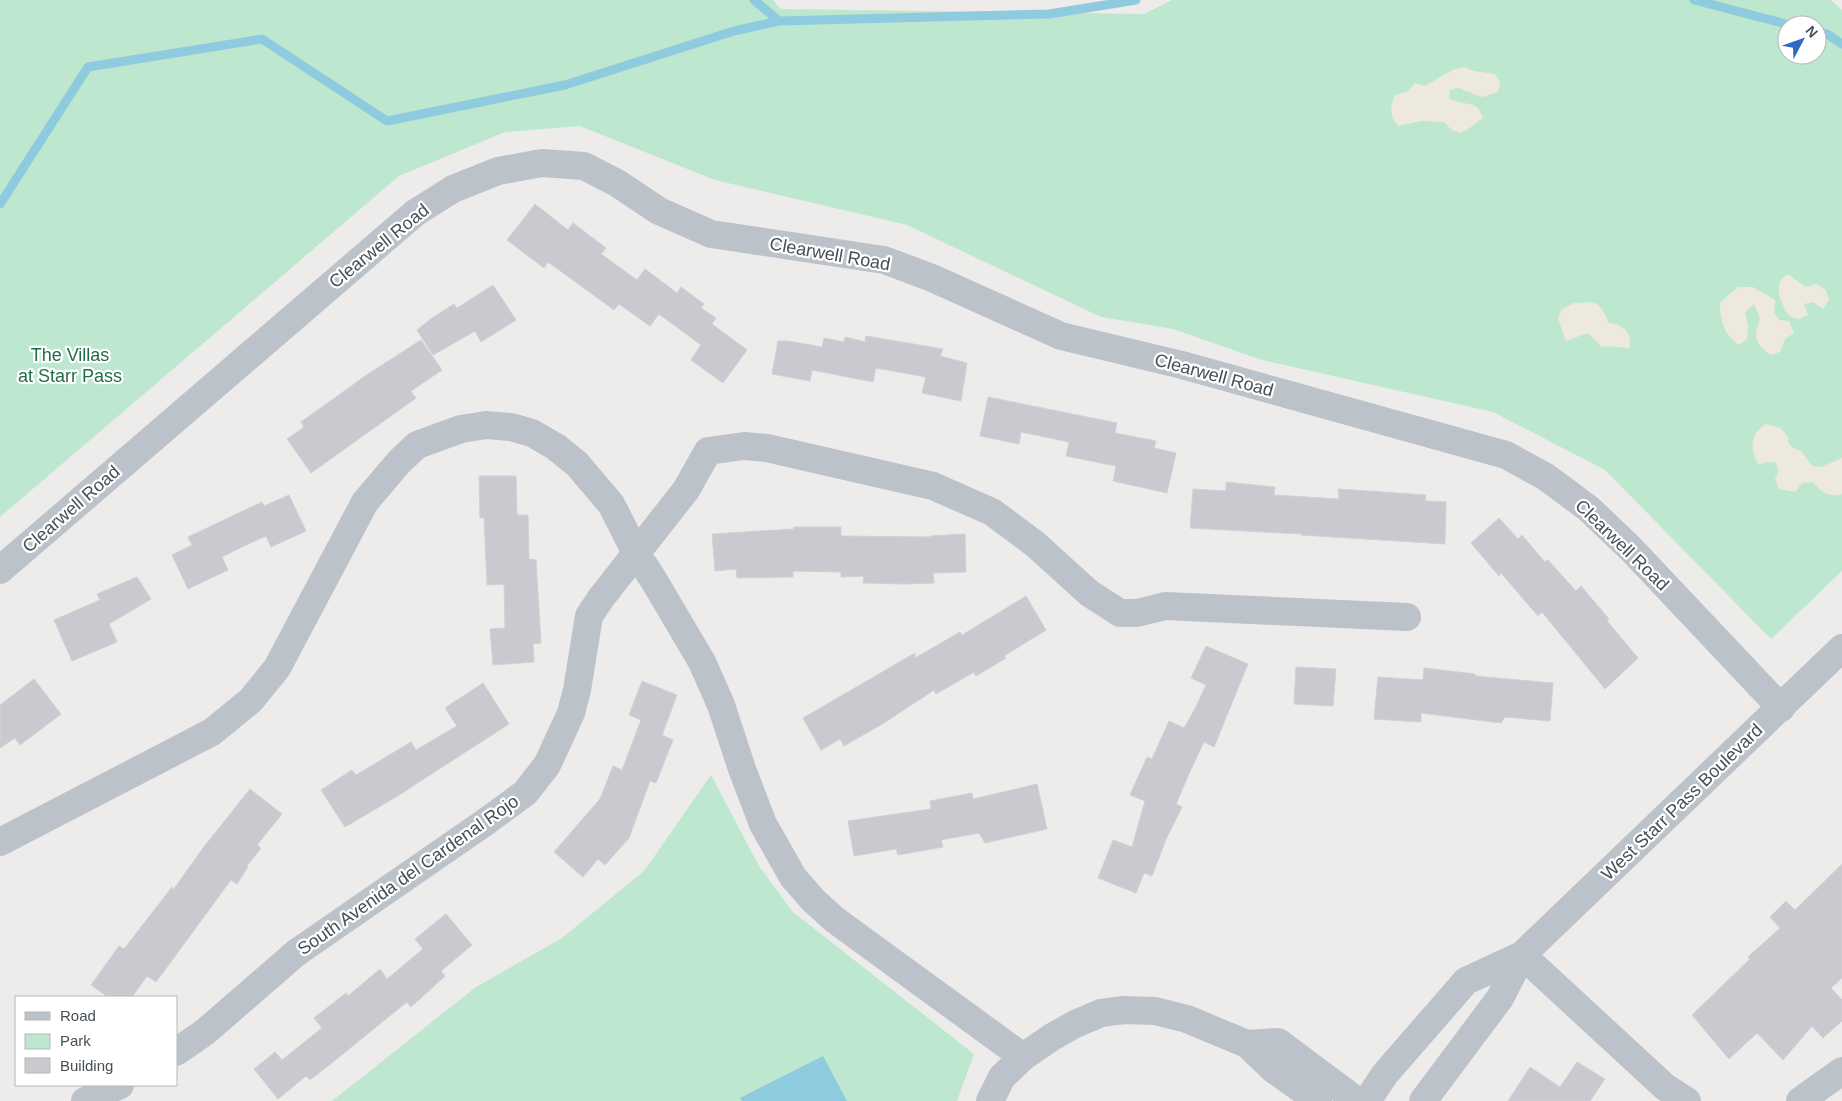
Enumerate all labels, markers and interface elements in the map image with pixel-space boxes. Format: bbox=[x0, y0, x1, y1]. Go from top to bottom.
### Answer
north arrow bbox=[1777, 15, 1827, 65]
text: N bbox=[1802, 22, 1821, 41]
street label: Clearwell Road bbox=[325, 200, 433, 292]
street label: Clearwell Road bbox=[768, 234, 892, 274]
park label: The Villas at Starr Pass bbox=[18, 345, 122, 386]
street label: Clearwell Road bbox=[1152, 350, 1276, 400]
street label: Clearwell Road bbox=[18, 461, 124, 557]
street label: Clearwell Road bbox=[1571, 495, 1673, 595]
street label: West Starr Pass Boulevard bbox=[1597, 720, 1767, 884]
street label: South Avenida del Cardenal Rojo bbox=[294, 791, 522, 959]
legend bbox=[15, 996, 178, 1086]
text: Road bbox=[60, 1007, 96, 1024]
text: Park bbox=[60, 1032, 91, 1049]
text: Building bbox=[60, 1057, 113, 1074]

